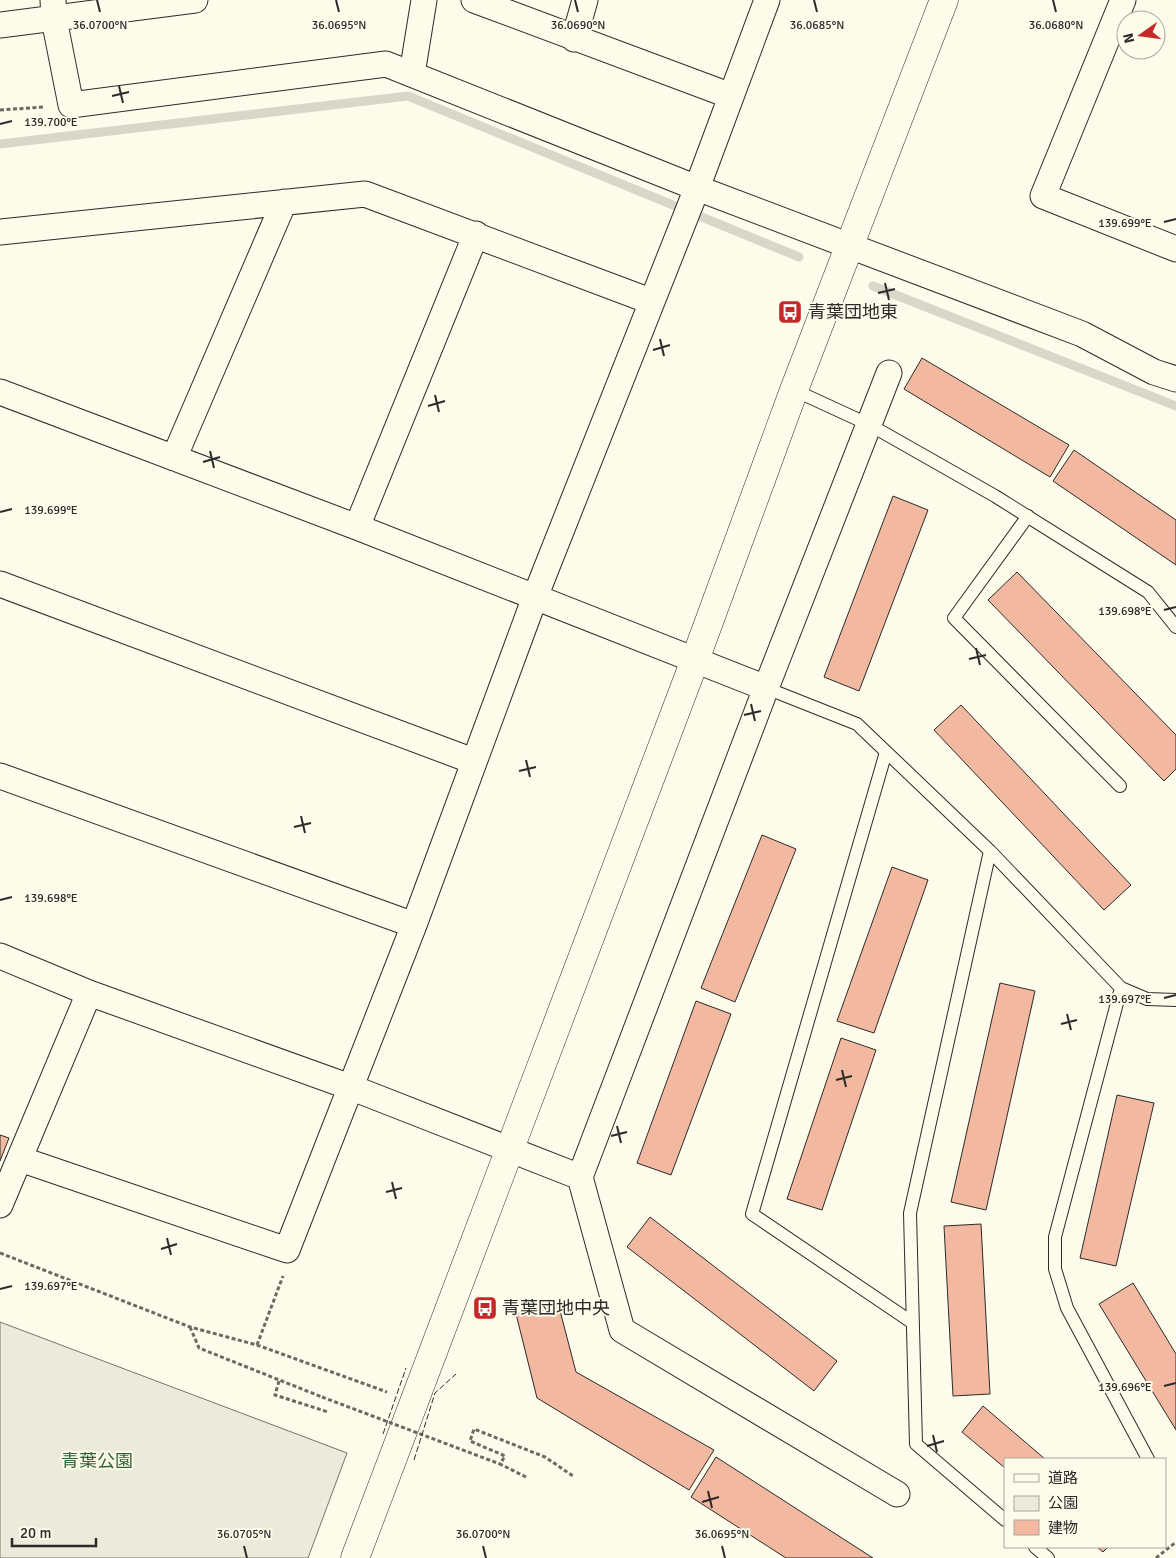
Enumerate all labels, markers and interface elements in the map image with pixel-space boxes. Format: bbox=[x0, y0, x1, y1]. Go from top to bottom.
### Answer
north arrow bbox=[1116, 10, 1166, 60]
text: 36.0700°N bbox=[73, 18, 127, 33]
text: 36.0695°N bbox=[312, 18, 366, 33]
text: 36.0690°N bbox=[551, 18, 605, 33]
text: 36.0685°N bbox=[790, 18, 844, 33]
text: 36.0680°N bbox=[1029, 18, 1083, 33]
text: N bbox=[1119, 31, 1138, 45]
text: 139.700°E bbox=[24, 115, 78, 130]
text: 139.699°E bbox=[1098, 216, 1152, 231]
bus stop icon: 青葉団地東 bbox=[777, 299, 803, 325]
place label: 青葉団地東 bbox=[808, 301, 898, 323]
text: 139.699°E bbox=[24, 503, 78, 518]
text: 139.698°E bbox=[1098, 604, 1152, 619]
text: 139.698°E bbox=[24, 891, 78, 906]
text: 139.697°E bbox=[1098, 992, 1152, 1007]
text: 139.697°E bbox=[24, 1279, 78, 1294]
bus stop icon: 青葉団地中央 bbox=[472, 1295, 498, 1321]
place label: 青葉団地中央 bbox=[502, 1297, 610, 1319]
text: 139.696°E bbox=[1098, 1380, 1152, 1395]
park label: 青葉公園 bbox=[61, 1450, 133, 1472]
legend bbox=[1004, 1458, 1166, 1548]
text: 道路 bbox=[1048, 1469, 1078, 1487]
text: 公園 bbox=[1048, 1494, 1078, 1512]
scale bar bbox=[12, 1516, 96, 1548]
text: 建物 bbox=[1048, 1519, 1078, 1537]
text: 20 m bbox=[20, 1524, 51, 1542]
text: 36.0705°N bbox=[217, 1527, 271, 1542]
text: 36.0700°N bbox=[456, 1527, 510, 1542]
text: 36.0695°N bbox=[695, 1527, 749, 1542]

